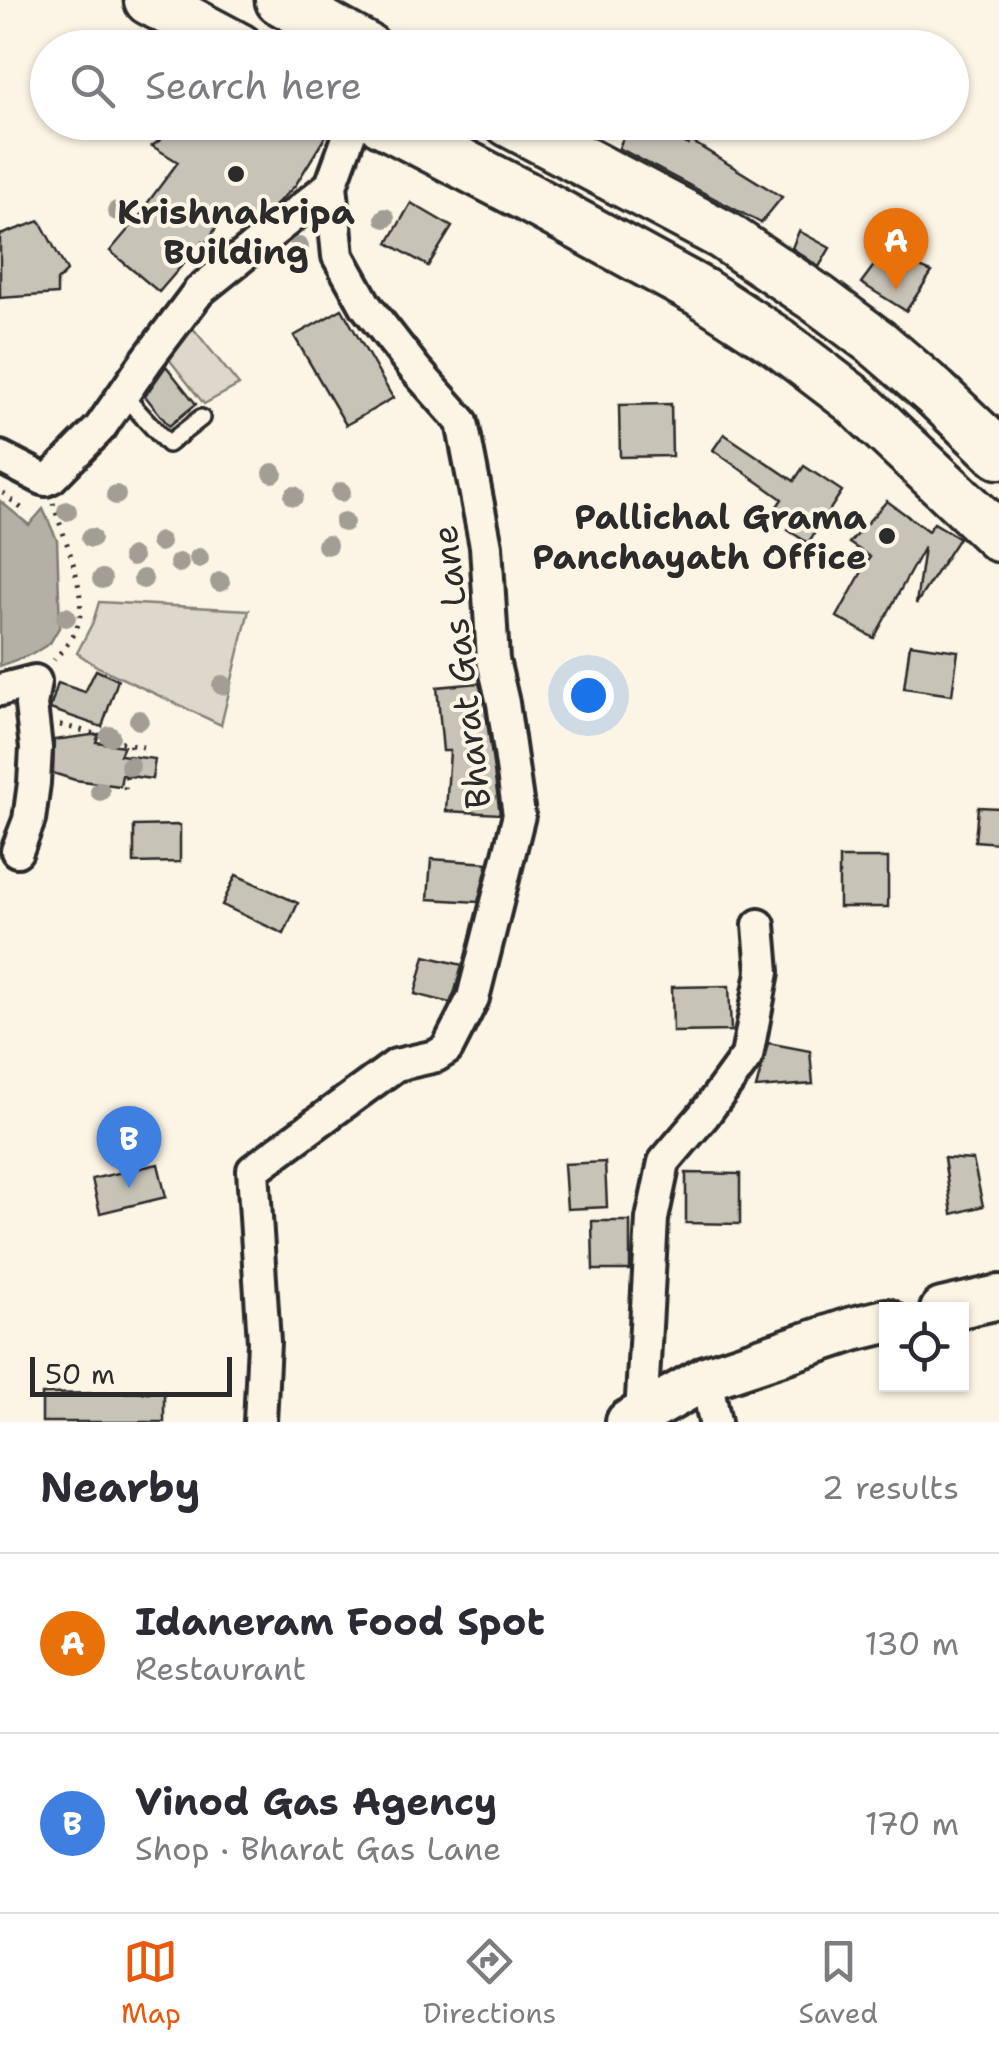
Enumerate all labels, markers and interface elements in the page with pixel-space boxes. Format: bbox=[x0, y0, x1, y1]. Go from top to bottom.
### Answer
search box bbox=[30, 30, 969, 140]
icon: search bbox=[65, 58, 120, 113]
text: Search here bbox=[145, 60, 362, 111]
marker: Krishnakripa Building bbox=[225, 163, 247, 185]
place label: Krishnakripa Building bbox=[117, 188, 355, 275]
pin: A bbox=[864, 208, 928, 290]
place label: Pallichal Grama Panchayath Office bbox=[532, 493, 867, 580]
street label: Bharat Gas Lane bbox=[420, 523, 502, 811]
marker: Pallichal Grama Panchayath Office bbox=[876, 525, 898, 547]
your location bbox=[563, 670, 614, 721]
pin: B bbox=[96, 1106, 162, 1188]
map controls bbox=[879, 1302, 969, 1392]
button: locate bbox=[879, 1302, 969, 1392]
scale bar bbox=[30, 1352, 232, 1396]
text: 50 m bbox=[45, 1355, 115, 1393]
text: Nearby bbox=[40, 1459, 200, 1515]
text: 2 results bbox=[822, 1466, 959, 1509]
text: Idaneram Food Spot bbox=[135, 1596, 545, 1647]
text: A bbox=[60, 1622, 85, 1665]
text: 130 m bbox=[864, 1622, 959, 1665]
text: Restaurant bbox=[135, 1647, 306, 1690]
text: Vinod Gas Agency bbox=[135, 1776, 497, 1827]
text: B bbox=[63, 1802, 82, 1845]
text: 170 m bbox=[865, 1802, 959, 1845]
text: Shop · Bharat Gas Lane bbox=[135, 1827, 501, 1870]
tab: Map bbox=[121, 1934, 181, 2032]
tab: Directions bbox=[423, 1934, 556, 2032]
tab: Saved bbox=[798, 1934, 878, 2032]

